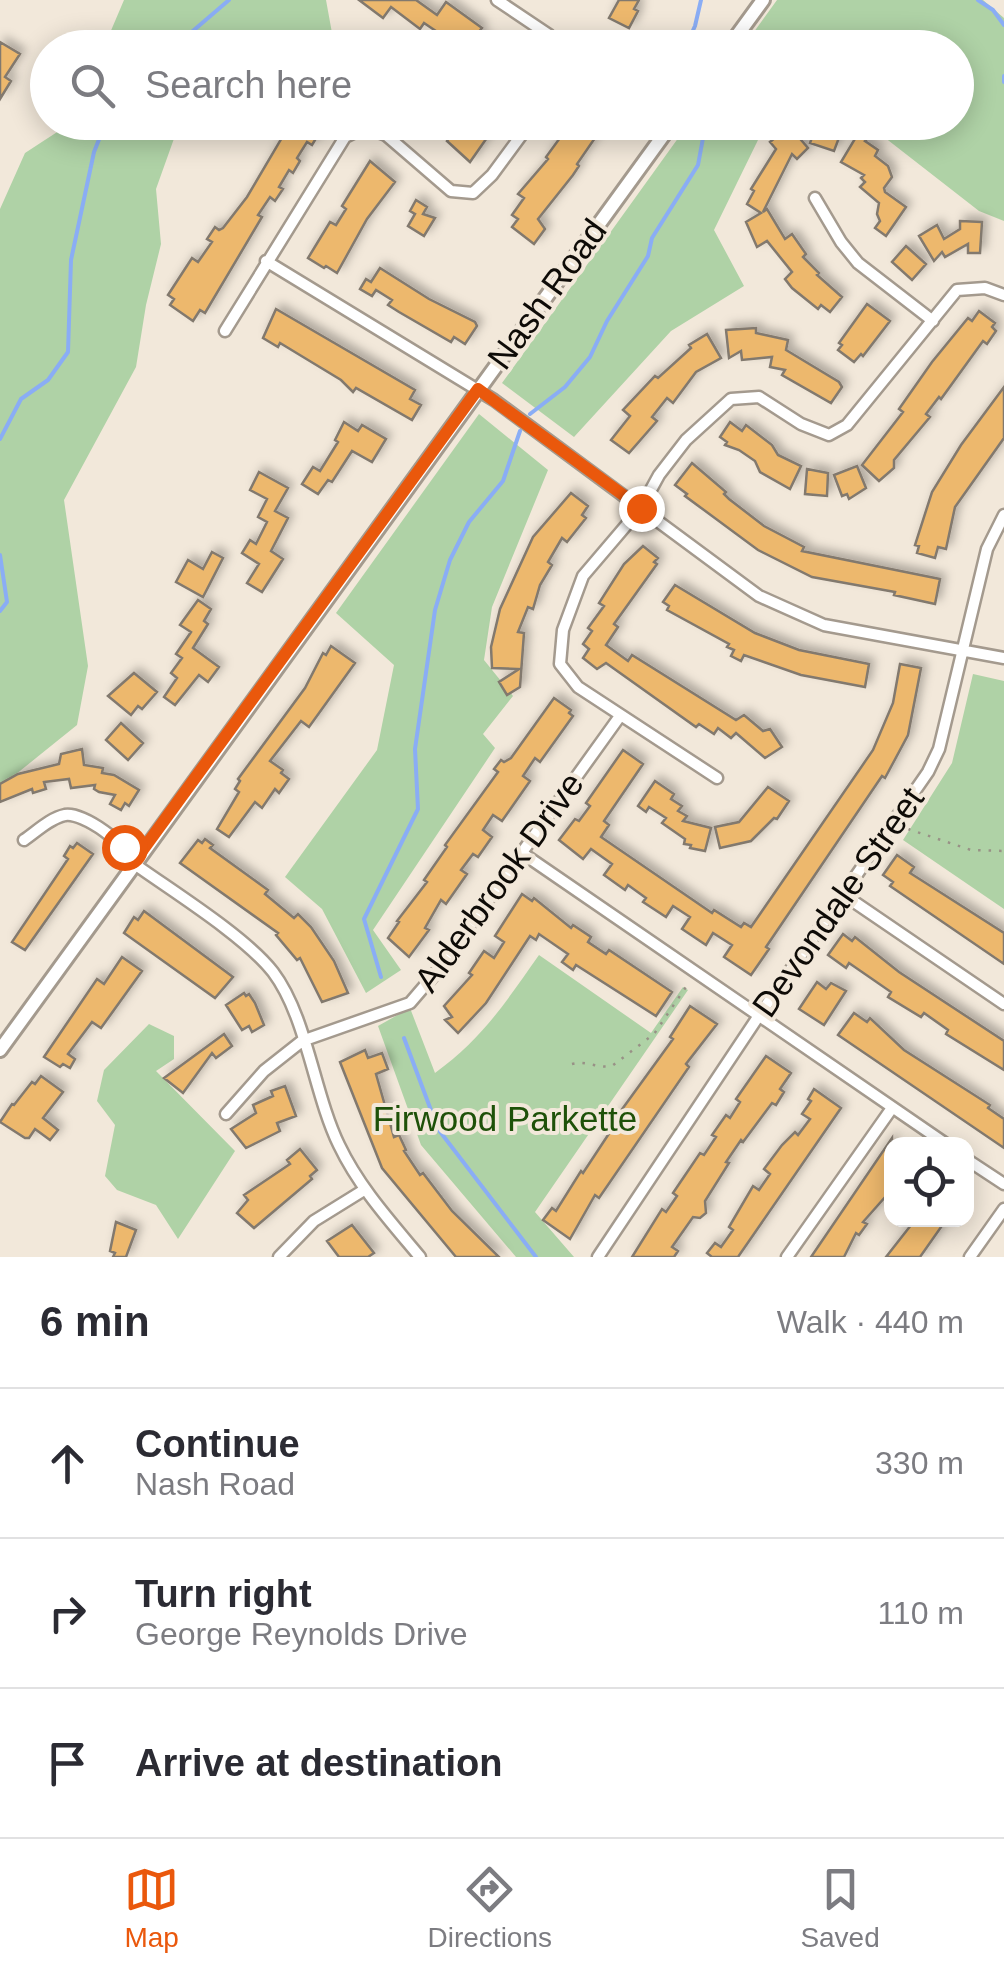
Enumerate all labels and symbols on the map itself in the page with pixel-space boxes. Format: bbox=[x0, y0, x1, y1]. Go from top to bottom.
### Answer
street label: Nash Road bbox=[479, 211, 614, 376]
route end bbox=[619, 486, 665, 532]
street label: Alderbrook Drive bbox=[406, 765, 591, 999]
street label: Devondale Street bbox=[744, 780, 931, 1024]
route start bbox=[102, 825, 148, 871]
park label: Firwood Parkette bbox=[373, 1099, 637, 1138]

